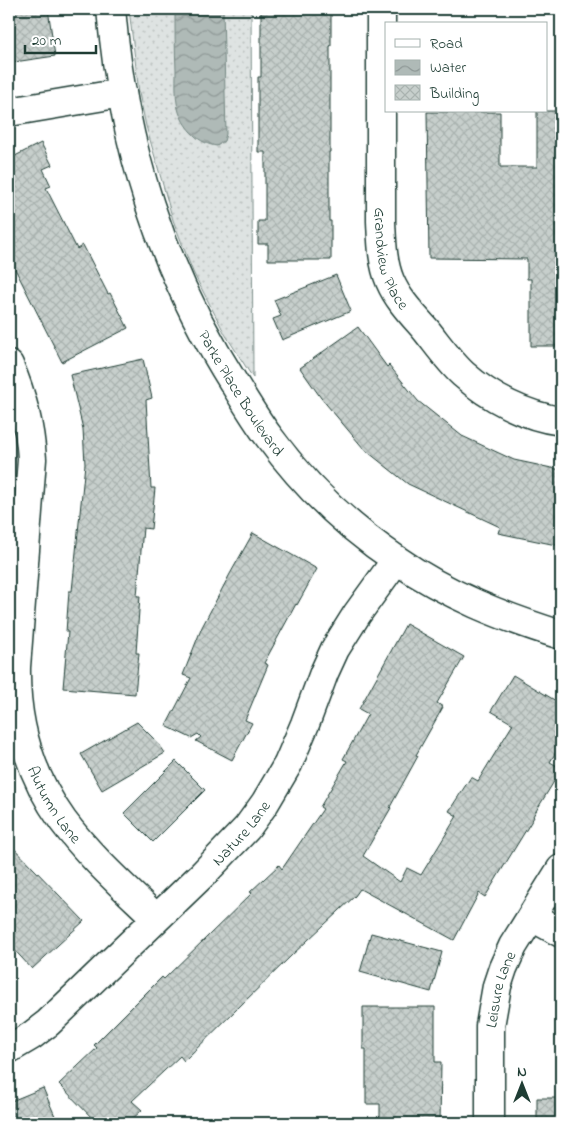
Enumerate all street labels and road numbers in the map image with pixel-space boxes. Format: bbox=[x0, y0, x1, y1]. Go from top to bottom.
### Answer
street label: Grandview Place bbox=[367, 207, 415, 316]
street label: Parke Place Boulevard bbox=[191, 326, 289, 462]
street label: Autumn Lane bbox=[20, 763, 87, 850]
street label: Nature Lane bbox=[207, 795, 278, 872]
street label: Leisure Lane bbox=[480, 947, 524, 1030]

